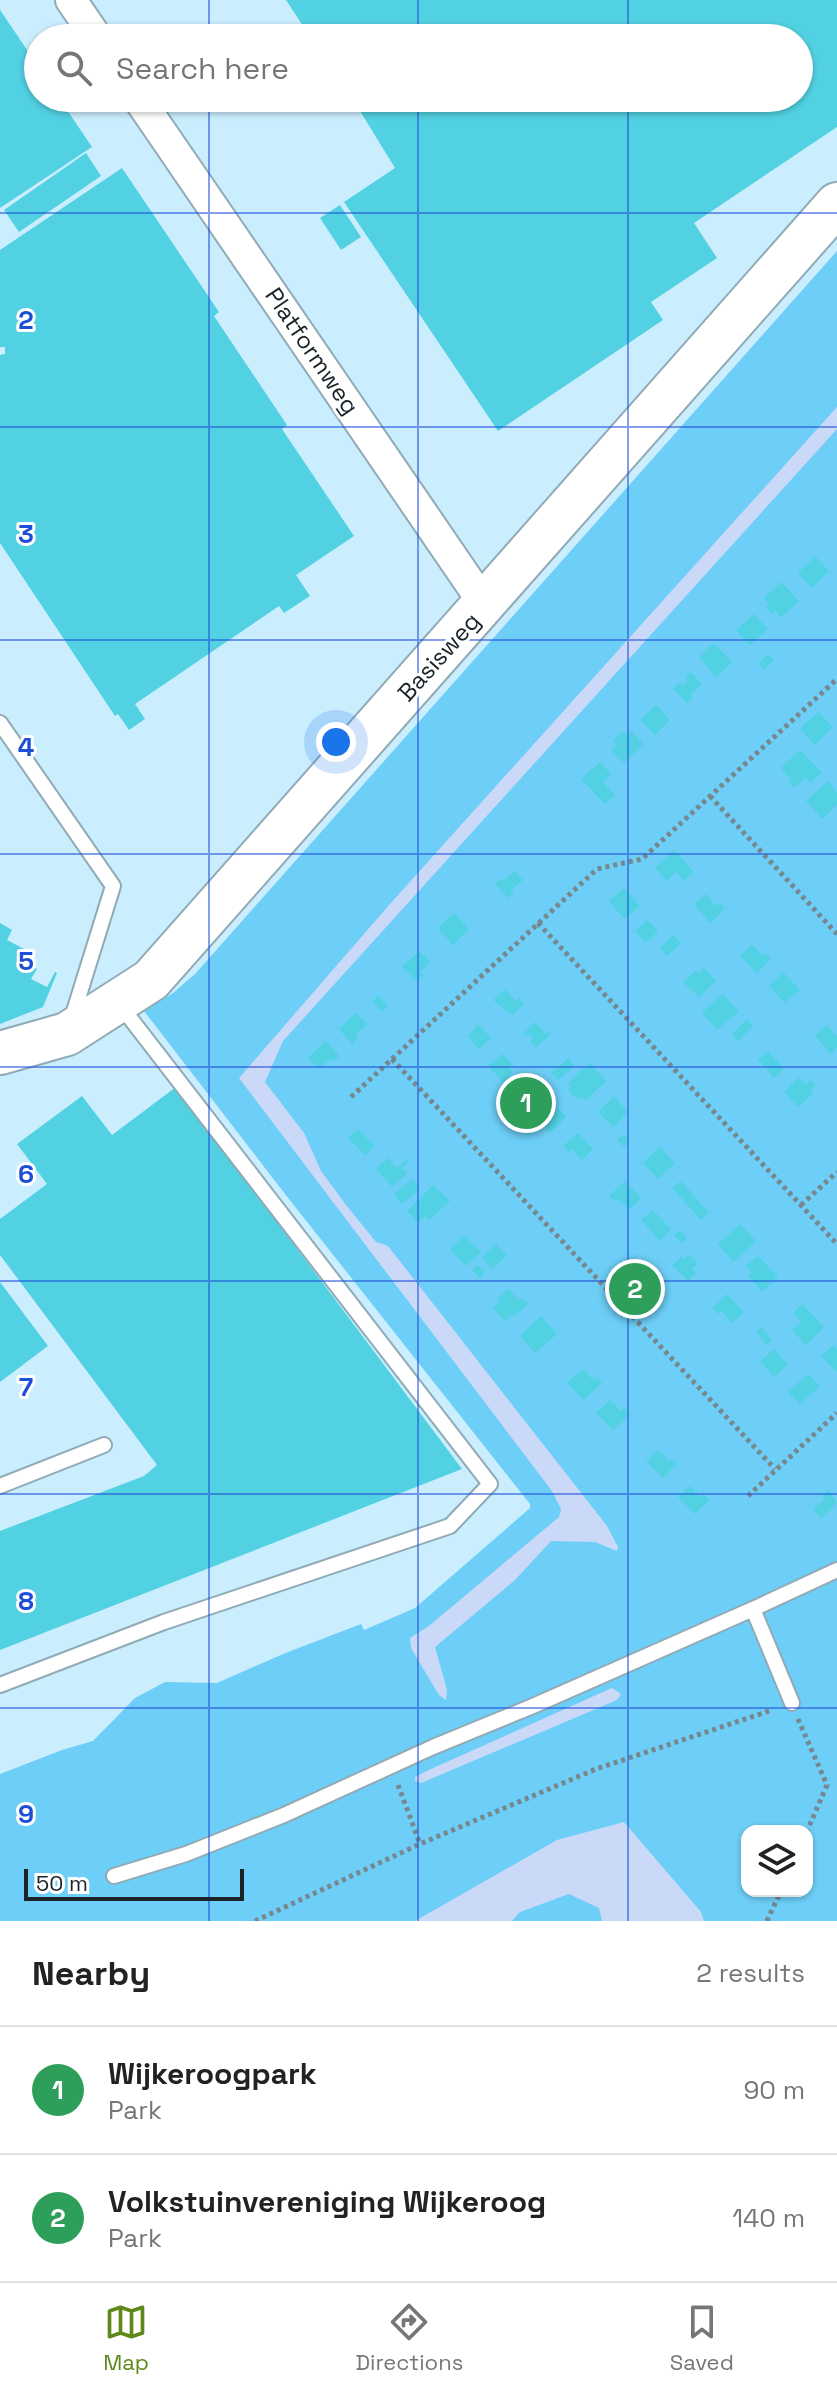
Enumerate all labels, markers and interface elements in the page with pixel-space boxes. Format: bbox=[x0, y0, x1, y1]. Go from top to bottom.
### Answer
search box bbox=[24, 24, 813, 112]
icon: search bbox=[52, 46, 96, 90]
text: Search here bbox=[116, 49, 289, 88]
street label: Platformweg bbox=[259, 281, 366, 420]
text: 2 bbox=[18, 303, 34, 337]
text: 3 bbox=[18, 517, 34, 551]
street label: Basisweg bbox=[391, 606, 487, 708]
your location bbox=[316, 722, 356, 762]
text: 4 bbox=[18, 730, 34, 764]
text: 5 bbox=[18, 944, 34, 978]
pin: 1 bbox=[500, 1073, 552, 1133]
text: 6 bbox=[18, 1157, 34, 1191]
pin: 2 bbox=[609, 1259, 661, 1319]
text: 7 bbox=[19, 1370, 33, 1404]
text: 8 bbox=[18, 1584, 34, 1618]
text: 9 bbox=[18, 1797, 34, 1831]
map controls bbox=[741, 1825, 813, 1897]
button: layers bbox=[741, 1825, 813, 1897]
scale bar bbox=[24, 1865, 244, 1901]
text: 50 m bbox=[36, 1869, 88, 1897]
text: Nearby bbox=[32, 1952, 150, 1995]
text: 2 results bbox=[696, 1956, 805, 1990]
text: Wijkeroogpark bbox=[108, 2054, 317, 2093]
text: 1 bbox=[52, 2073, 64, 2107]
text: 90 m bbox=[743, 2073, 805, 2107]
text: Park bbox=[108, 2093, 162, 2127]
text: Volkstuinvereniging Wijkeroog bbox=[108, 2182, 546, 2221]
text: 2 bbox=[50, 2201, 66, 2235]
text: 140 m bbox=[732, 2201, 805, 2235]
text: Park bbox=[108, 2221, 162, 2255]
tab: Map bbox=[103, 2300, 149, 2376]
tab: Directions bbox=[355, 2300, 463, 2376]
tab: Saved bbox=[670, 2300, 734, 2376]

